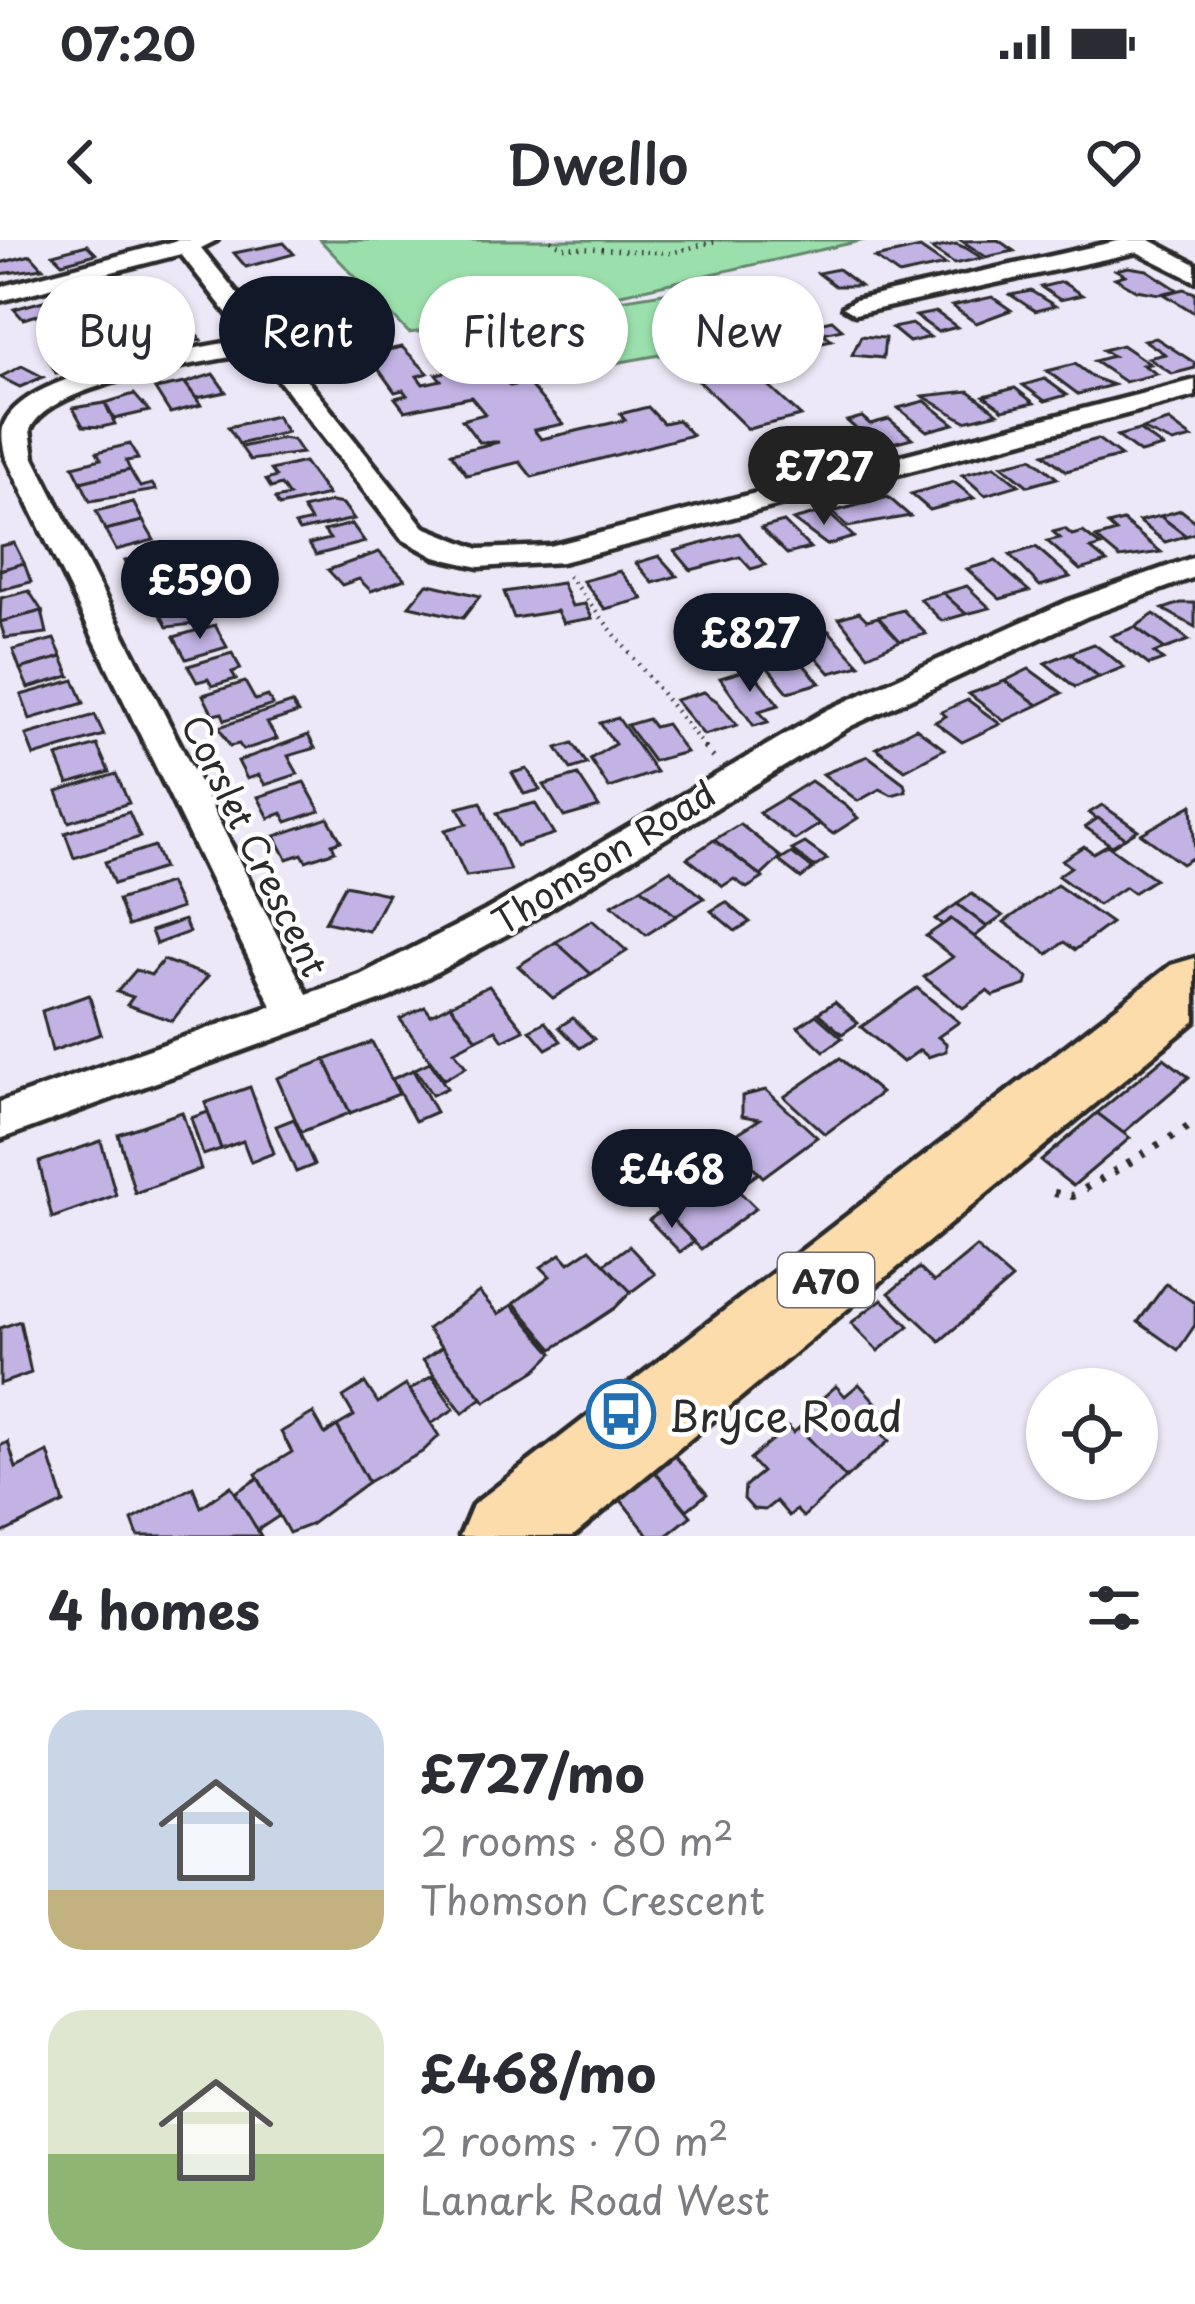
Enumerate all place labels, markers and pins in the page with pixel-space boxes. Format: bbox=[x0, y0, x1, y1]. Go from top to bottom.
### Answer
pin: £727 bbox=[753, 426, 895, 528]
pin: £590 bbox=[129, 540, 271, 642]
pin: £827 bbox=[679, 593, 821, 695]
pin: £468 bbox=[601, 1129, 743, 1231]
bus stop icon: Bryce Road bbox=[586, 1379, 656, 1449]
place label: Bryce Road bbox=[668, 1383, 903, 1446]

